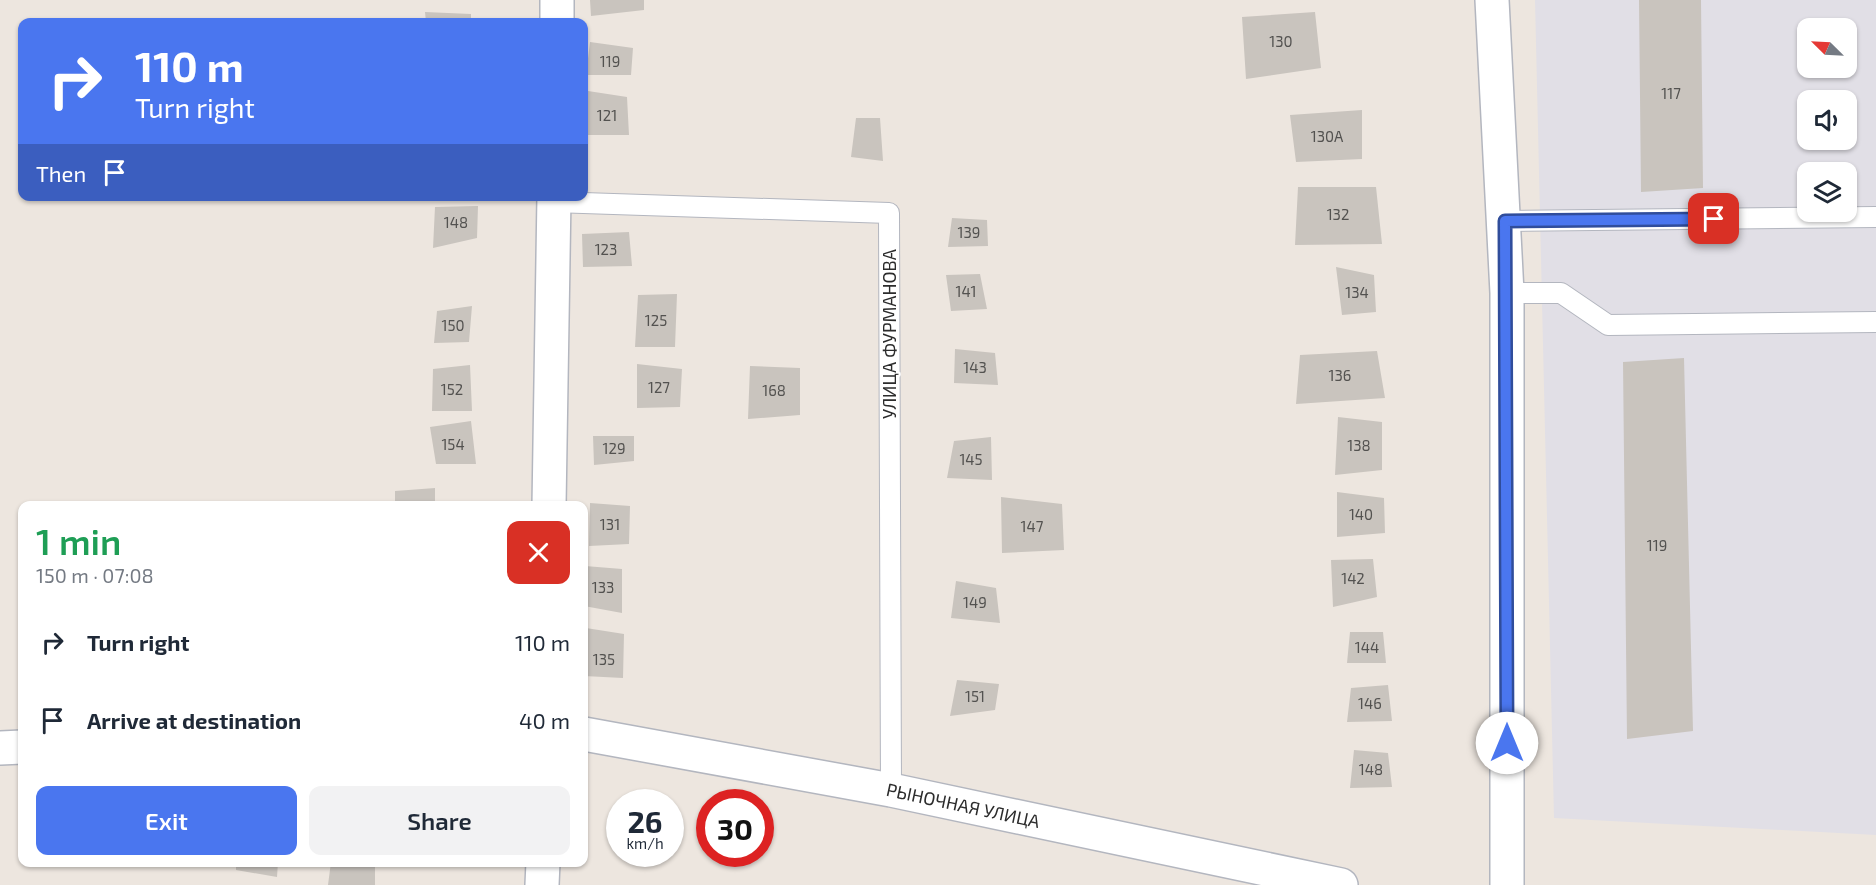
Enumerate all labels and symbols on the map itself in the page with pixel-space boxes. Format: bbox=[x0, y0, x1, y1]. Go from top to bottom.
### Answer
north arrow bbox=[1797, 18, 1857, 78]
house number: 130 bbox=[1269, 32, 1293, 50]
house number: 119 bbox=[600, 52, 620, 70]
house number: 117 bbox=[1661, 84, 1681, 102]
house number: 121 bbox=[597, 106, 617, 124]
house number: 130А bbox=[1311, 127, 1344, 145]
pin bbox=[1688, 193, 1739, 244]
house number: 132 bbox=[1327, 205, 1349, 223]
house number: 148 bbox=[444, 213, 468, 231]
house number: 139 bbox=[958, 223, 980, 241]
house number: 123 bbox=[595, 240, 617, 258]
street label: УЛИЦА ФУРМАНОВА bbox=[878, 248, 900, 419]
house number: 141 bbox=[955, 282, 977, 300]
house number: 134 bbox=[1345, 283, 1369, 301]
house number: 125 bbox=[645, 311, 667, 329]
house number: 150 bbox=[441, 316, 465, 334]
house number: 143 bbox=[963, 358, 987, 376]
house number: 136 bbox=[1329, 366, 1351, 384]
house number: 127 bbox=[648, 378, 670, 396]
house number: 152 bbox=[441, 380, 463, 398]
house number: 168 bbox=[762, 381, 786, 399]
house number: 154 bbox=[441, 435, 465, 453]
house number: 138 bbox=[1347, 436, 1371, 454]
house number: 129 bbox=[603, 439, 625, 457]
house number: 145 bbox=[959, 450, 983, 468]
house number: 140 bbox=[1349, 505, 1373, 523]
house number: 131 bbox=[600, 515, 620, 533]
house number: 147 bbox=[1021, 517, 1044, 535]
house number: 119 bbox=[1647, 536, 1667, 554]
house number: 142 bbox=[1341, 569, 1365, 587]
house number: 133 bbox=[592, 578, 614, 596]
house number: 149 bbox=[963, 593, 987, 611]
house number: 144 bbox=[1355, 638, 1379, 656]
house number: 135 bbox=[593, 650, 615, 668]
house number: 151 bbox=[965, 687, 985, 705]
house number: 146 bbox=[1358, 694, 1382, 712]
position arrow bbox=[1475, 711, 1539, 775]
house number: 148 bbox=[1359, 760, 1383, 778]
street label: РЫНОЧНАЯ УЛИЦА bbox=[884, 778, 1043, 832]
speed limit sign: 30 bbox=[696, 789, 774, 867]

